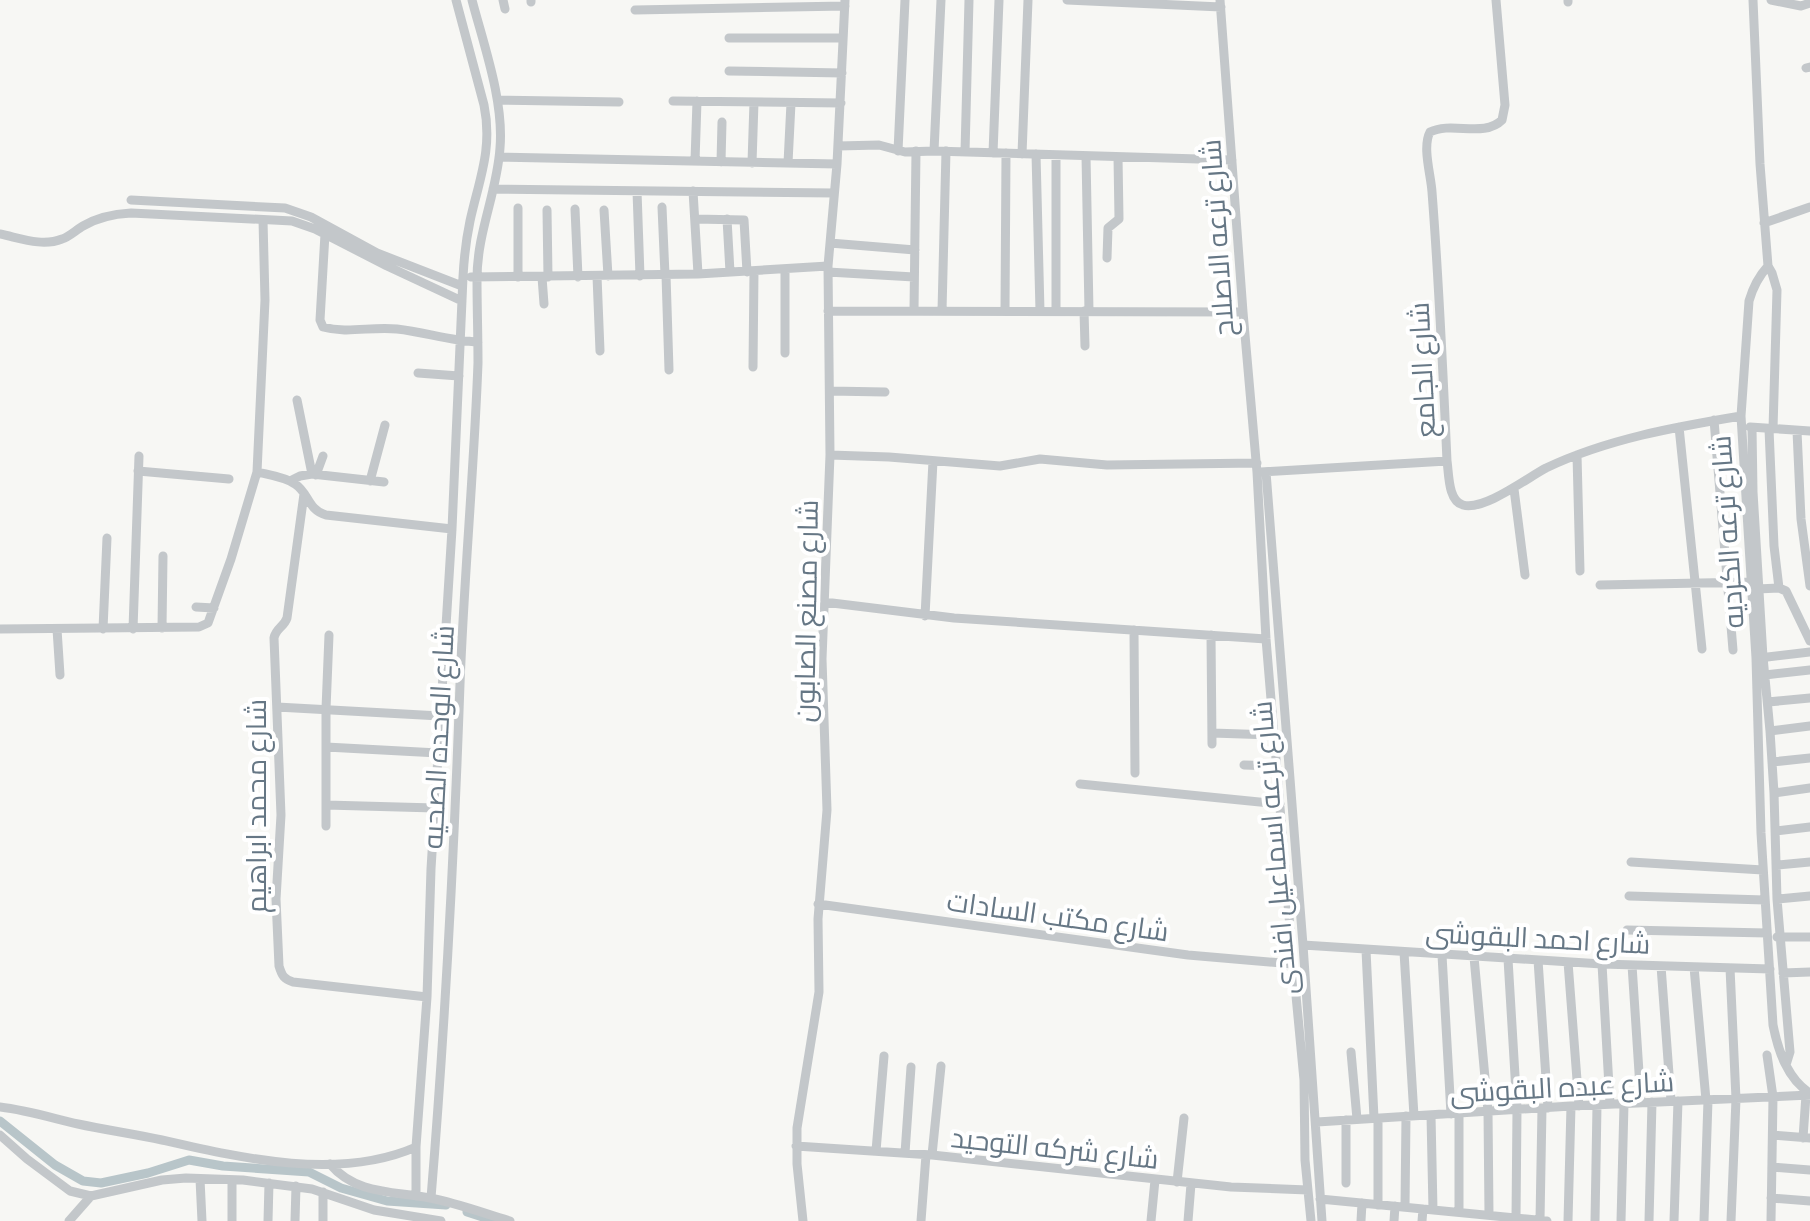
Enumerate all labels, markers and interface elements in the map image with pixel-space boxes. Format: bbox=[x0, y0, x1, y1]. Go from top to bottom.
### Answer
street label: شارع ترعه الاصلاح bbox=[1192, 138, 1243, 338]
street label: شارع الجامع bbox=[1400, 301, 1445, 439]
street label: شارع ترعه الكرديه bbox=[1702, 434, 1753, 630]
street label: شارع مصنع الصابون bbox=[786, 499, 827, 723]
street label: شارع الوحده الصحيه bbox=[414, 624, 463, 850]
street label: شارع محمد ابراهيم bbox=[238, 699, 276, 913]
street label: شارع ترعه اسماعيل افندى bbox=[1243, 699, 1306, 996]
street label: شارع مكتب السادات bbox=[944, 883, 1171, 950]
street label: شارع احمد البقوشى bbox=[1425, 914, 1651, 963]
street label: شارع عبده البقوشى bbox=[1449, 1063, 1675, 1112]
street label: شارع شركه التوحيد bbox=[949, 1119, 1161, 1178]

